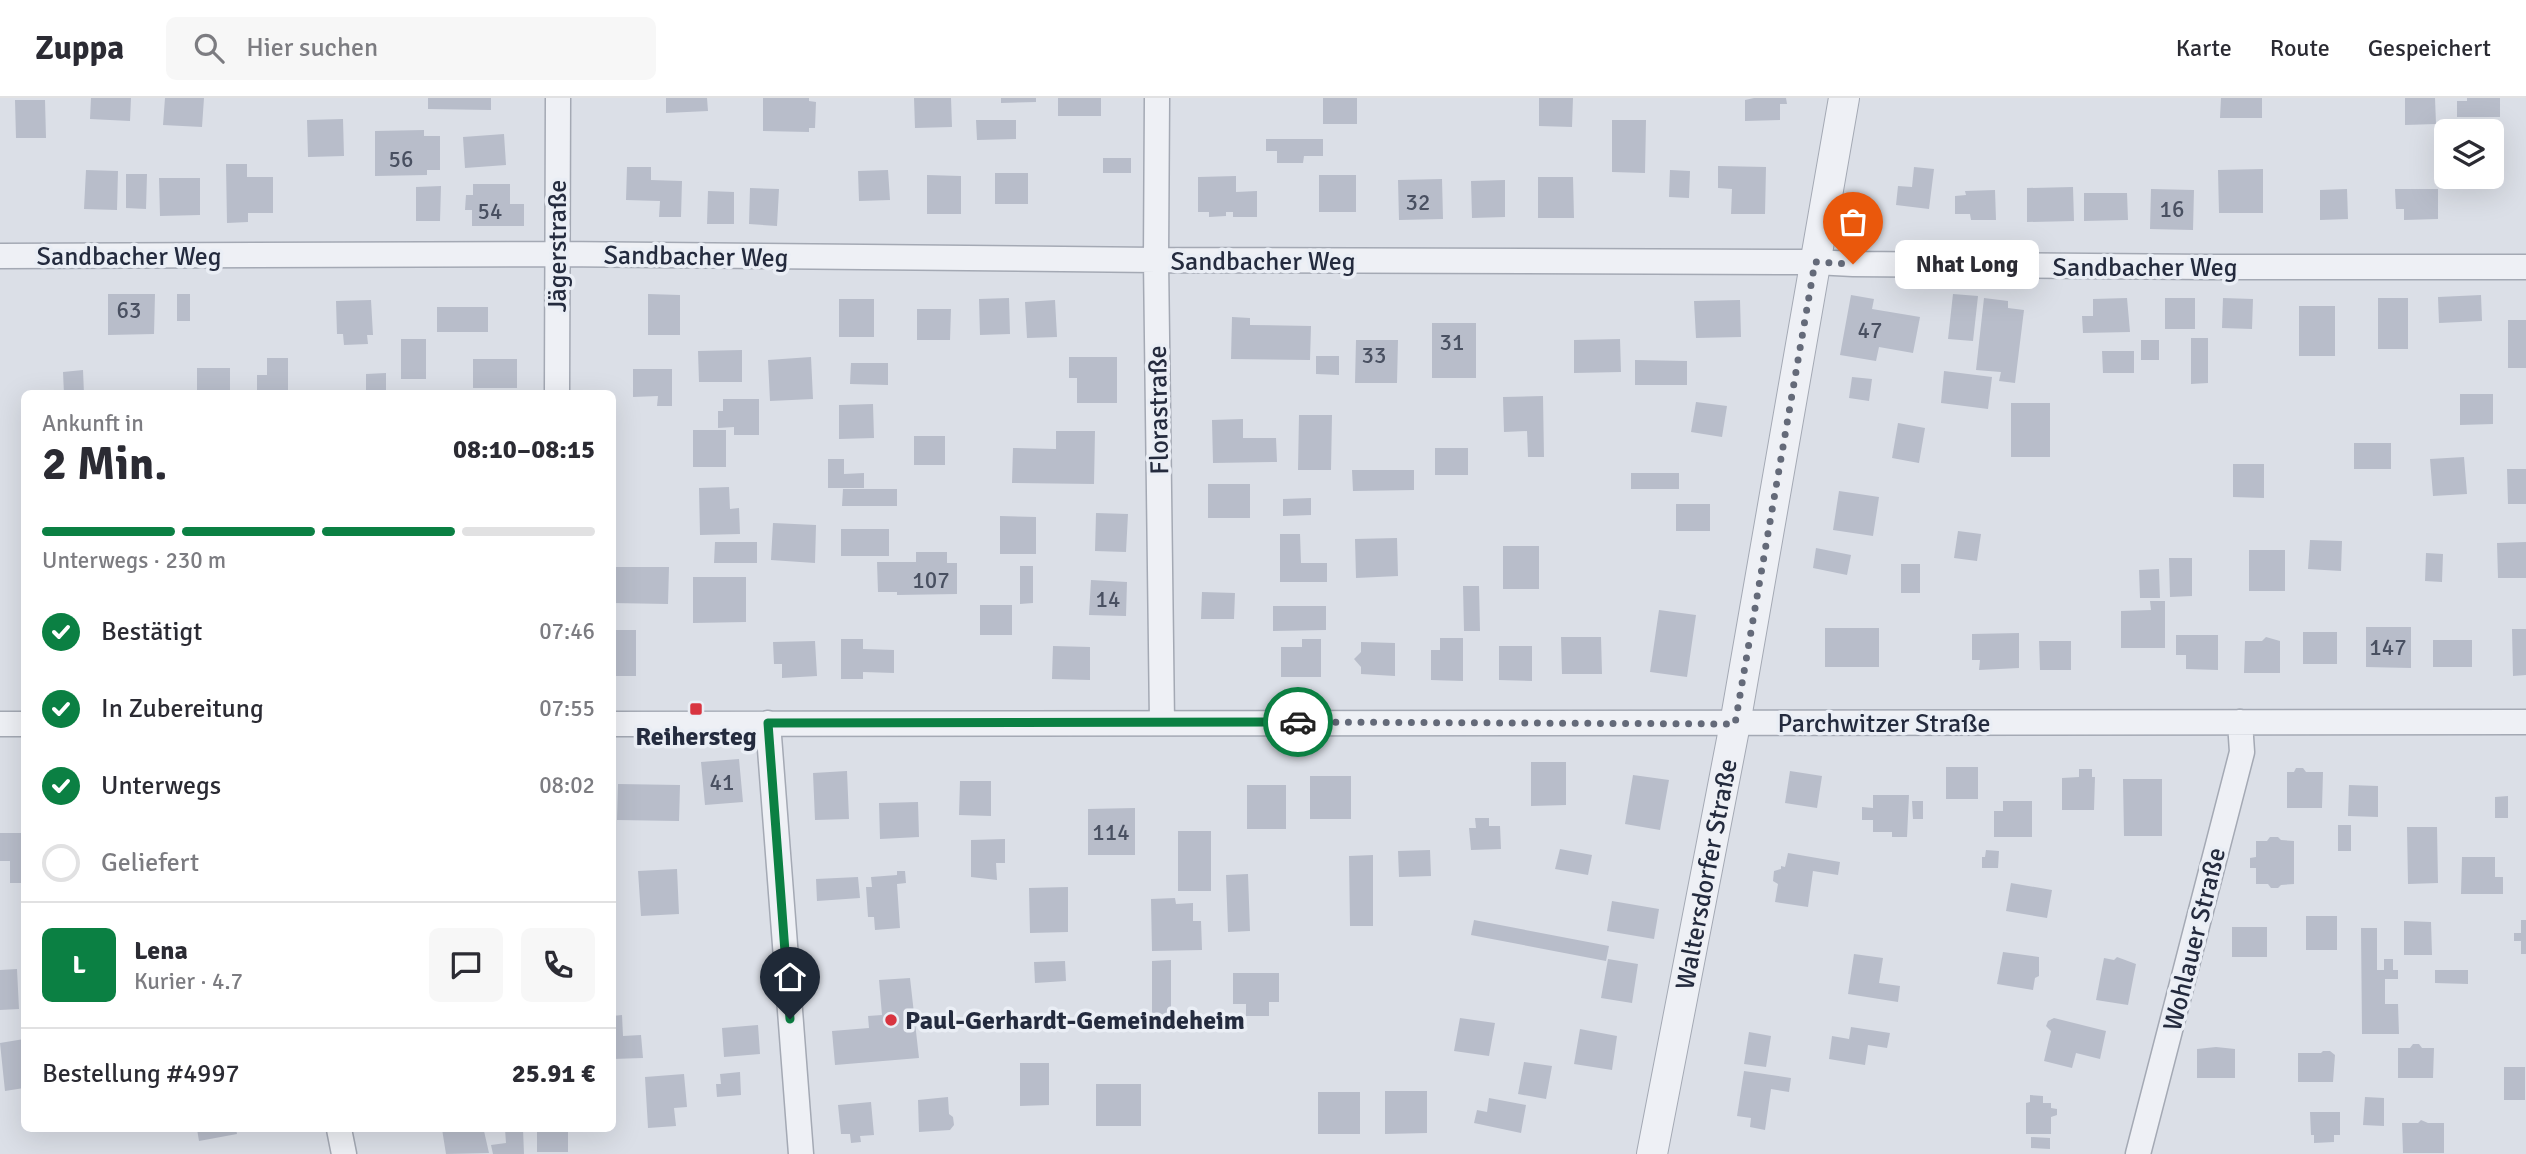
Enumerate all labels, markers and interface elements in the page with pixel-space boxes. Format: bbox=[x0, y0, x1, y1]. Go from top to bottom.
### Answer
search box bbox=[166, 17, 656, 80]
text: Zuppa bbox=[35, 28, 124, 69]
icon: search bbox=[190, 29, 228, 67]
text: Hier suchen bbox=[246, 32, 378, 64]
text: Karte bbox=[2176, 33, 2232, 63]
text: Route bbox=[2270, 33, 2330, 63]
text: Gespeichert bbox=[2368, 33, 2491, 63]
map controls bbox=[2434, 119, 2504, 189]
button: layers bbox=[2434, 119, 2504, 189]
house number: 56 bbox=[389, 145, 413, 174]
street label: Jägerstraße bbox=[542, 180, 574, 312]
house number: 32 bbox=[1406, 188, 1430, 217]
pin bbox=[1823, 192, 1883, 264]
house number: 16 bbox=[2160, 195, 2184, 224]
house number: 54 bbox=[478, 197, 502, 226]
icon: bag bbox=[1834, 203, 1872, 241]
street label: Sandbacher Weg bbox=[603, 239, 789, 275]
callout: Nhat Long bbox=[1895, 240, 2038, 288]
street label: Sandbacher Weg bbox=[37, 241, 221, 273]
street label: Sandbacher Weg bbox=[1171, 246, 1355, 278]
text: Nhat Long bbox=[1916, 250, 2018, 279]
street label: Sandbacher Weg bbox=[2053, 252, 2237, 284]
house number: 63 bbox=[117, 296, 141, 325]
house number: 47 bbox=[1858, 316, 1882, 345]
house number: 31 bbox=[1440, 328, 1464, 357]
house number: 33 bbox=[1362, 341, 1386, 370]
street label: Florastraße bbox=[1142, 345, 1176, 475]
text: Ankunft in bbox=[42, 409, 144, 438]
text: 08:10–08:15 bbox=[453, 434, 595, 466]
text: 2 Min. bbox=[42, 436, 167, 492]
text: Unterwegs · 230 m bbox=[42, 546, 226, 575]
house number: 107 bbox=[912, 566, 950, 595]
house number: 14 bbox=[1096, 585, 1120, 614]
icon: check bbox=[42, 613, 80, 651]
text: Bestätigt bbox=[101, 616, 202, 648]
text: 07:46 bbox=[539, 617, 595, 646]
house number: 147 bbox=[2369, 633, 2407, 662]
courier bbox=[1263, 687, 1333, 757]
icon: check bbox=[42, 690, 80, 728]
text: In Zubereitung bbox=[101, 693, 264, 725]
text: 07:55 bbox=[539, 694, 595, 723]
marker: Reihersteg bbox=[688, 701, 704, 717]
icon: car bbox=[1279, 703, 1317, 741]
street label: Parchwitzer Straße bbox=[1778, 708, 1990, 740]
place label: Reihersteg bbox=[635, 721, 757, 753]
street label: Waltersdorfer Straße bbox=[1669, 756, 1745, 992]
icon: check bbox=[42, 767, 80, 805]
house number: 41 bbox=[710, 768, 734, 797]
text: Unterwegs bbox=[101, 770, 221, 802]
text: 08:02 bbox=[539, 771, 595, 800]
house number: 114 bbox=[1092, 818, 1130, 847]
street label: Wohlauer Straße bbox=[2157, 844, 2233, 1034]
text: Geliefert bbox=[101, 847, 199, 879]
button: chat bbox=[429, 928, 503, 1002]
button: phone bbox=[521, 928, 595, 1002]
text: Lena bbox=[134, 935, 188, 967]
pin bbox=[760, 947, 820, 1019]
text: L bbox=[72, 949, 86, 981]
icon: home bbox=[771, 958, 809, 996]
text: Kurier · 4.7 bbox=[134, 967, 243, 996]
place label: Paul-Gerhardt-Gemeindeheim bbox=[905, 1005, 1245, 1037]
marker: Paul-Gerhardt-Gemeindeheim bbox=[883, 1012, 899, 1028]
text: Bestellung #4997 bbox=[42, 1058, 239, 1090]
text: 25.91 € bbox=[512, 1058, 595, 1090]

